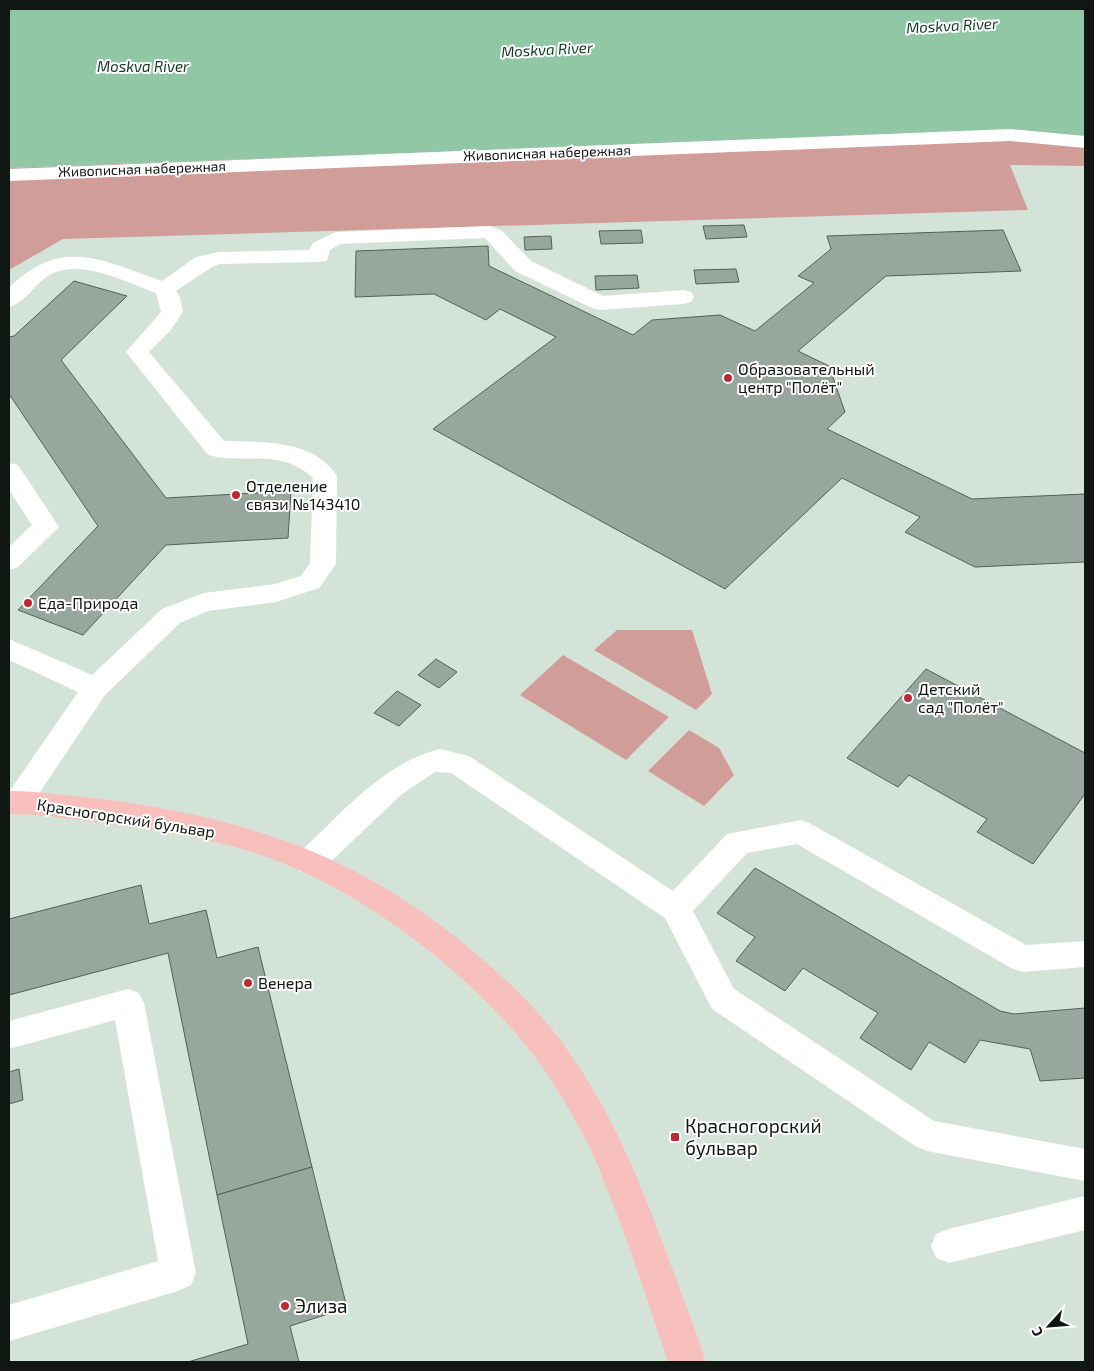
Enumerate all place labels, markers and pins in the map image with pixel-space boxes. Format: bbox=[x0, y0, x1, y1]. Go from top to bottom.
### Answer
place label: Образовательный центр "Полёт" bbox=[738, 359, 875, 396]
marker: Образовательный центр "Полёт" bbox=[722, 372, 734, 384]
place label: Отделение связи №143410 bbox=[246, 476, 360, 513]
marker: Отделение связи №143410 bbox=[230, 489, 242, 501]
place label: Еда-Природа bbox=[38, 593, 138, 612]
marker: Еда-Природа bbox=[22, 597, 34, 609]
place label: Детский сад "Полёт" bbox=[918, 679, 1004, 716]
marker: Детский сад "Полёт" bbox=[902, 692, 914, 704]
place label: Венера bbox=[258, 973, 313, 992]
marker: Венера bbox=[242, 977, 254, 989]
place label: Красногорский бульвар bbox=[685, 1114, 822, 1160]
marker: Красногорский бульвар bbox=[669, 1131, 681, 1143]
place label: Элиза bbox=[295, 1294, 348, 1317]
marker: Элиза bbox=[279, 1300, 291, 1312]

